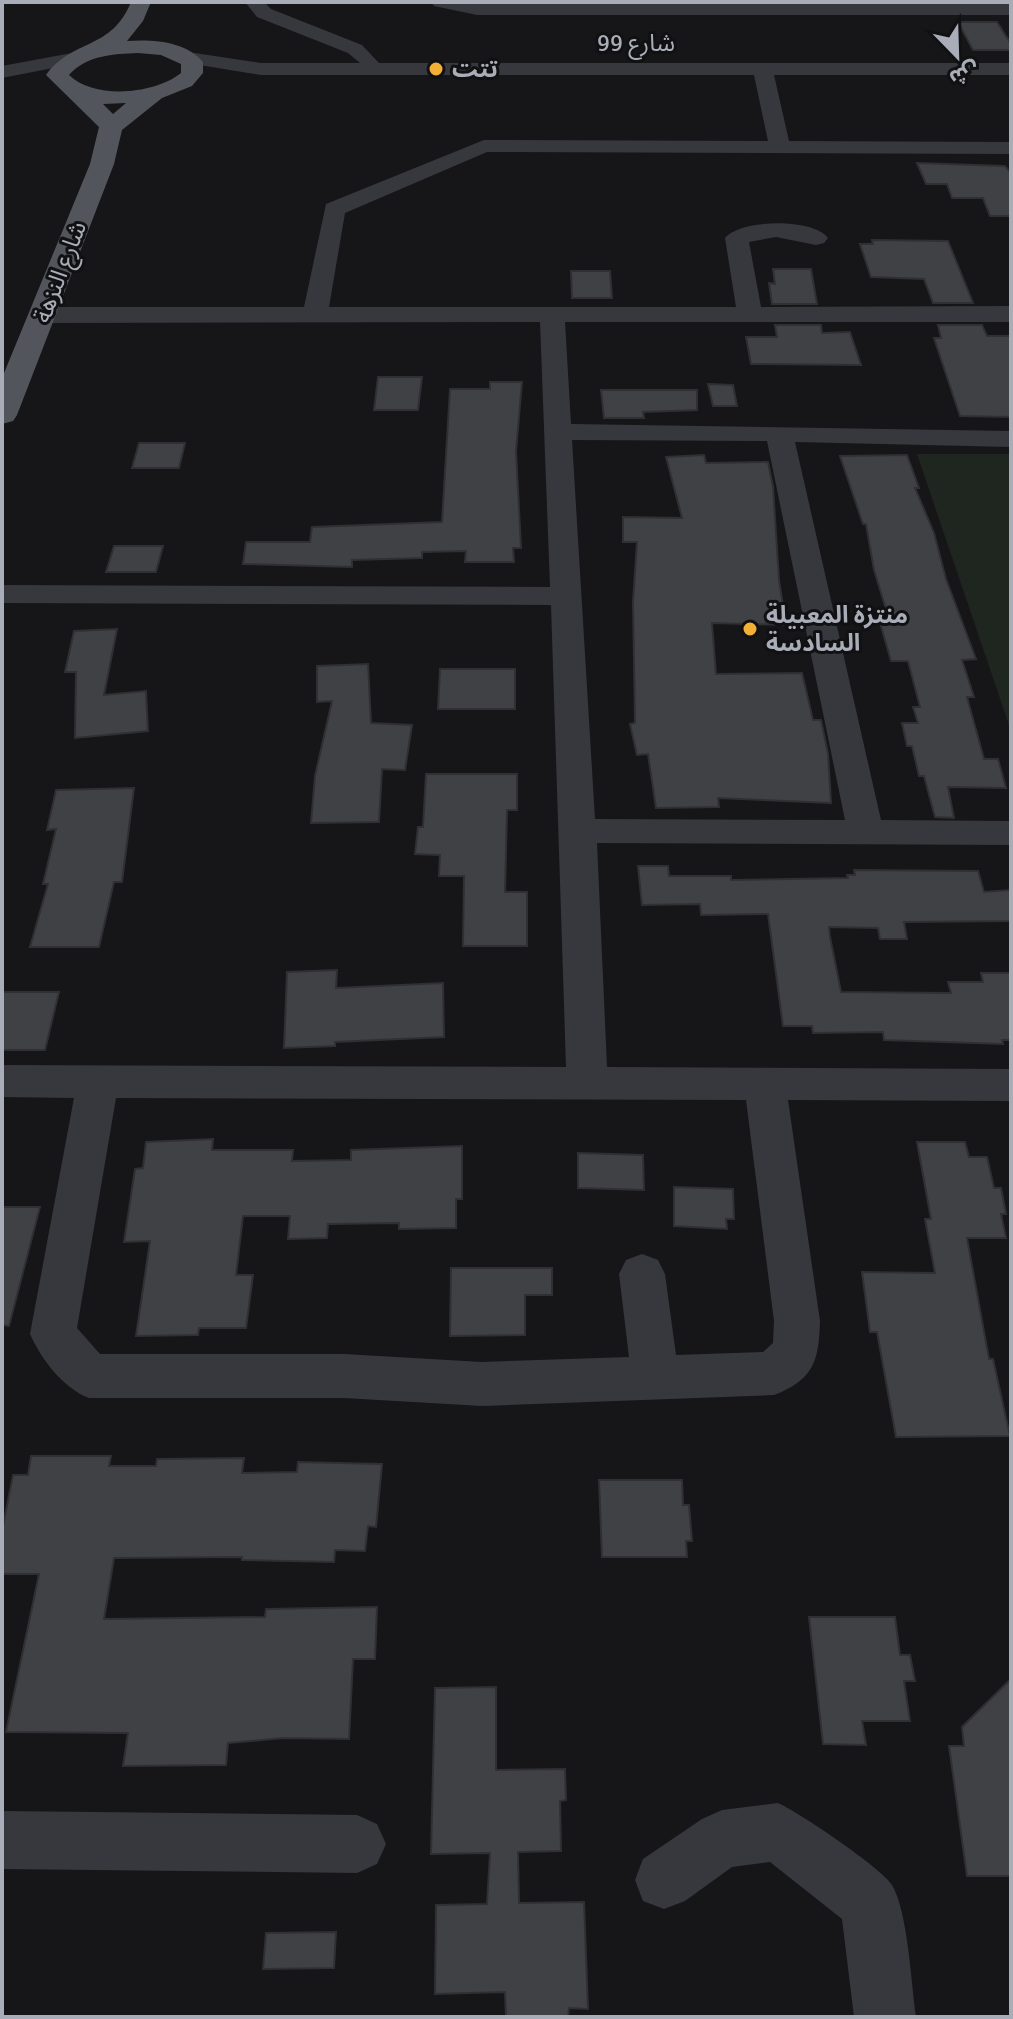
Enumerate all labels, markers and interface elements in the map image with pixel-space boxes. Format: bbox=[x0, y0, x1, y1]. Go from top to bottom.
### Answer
north arrow bbox=[917, 16, 997, 96]
street label: شارع 99 bbox=[597, 28, 675, 60]
place label: تتت bbox=[452, 54, 498, 84]
text: ش bbox=[945, 56, 984, 92]
marker: تتت bbox=[427, 60, 445, 78]
street label: شارع النزهة bbox=[27, 217, 95, 328]
place label: منتزة المعبيلة السادسة bbox=[766, 600, 908, 658]
marker: منتزة المعبيلة السادسة bbox=[741, 620, 759, 638]

